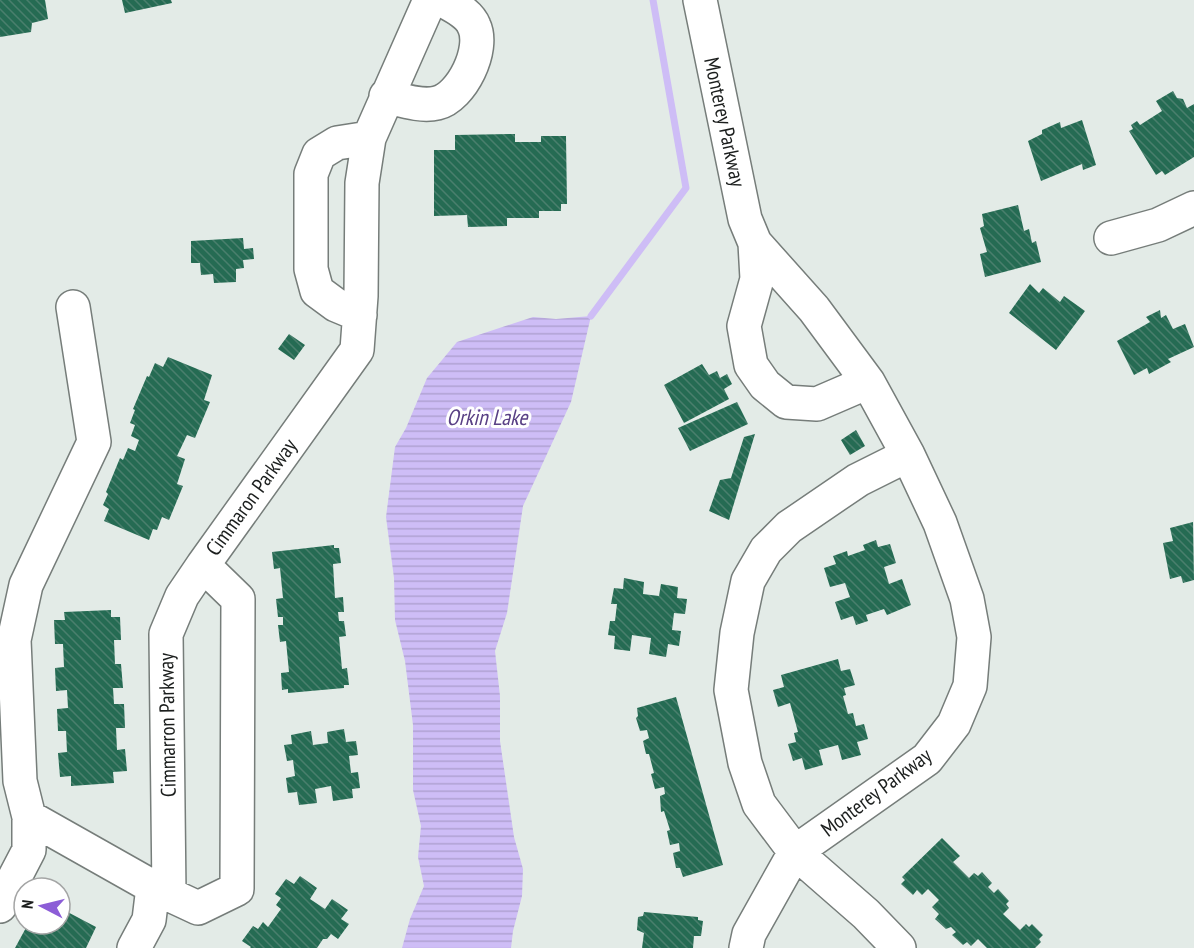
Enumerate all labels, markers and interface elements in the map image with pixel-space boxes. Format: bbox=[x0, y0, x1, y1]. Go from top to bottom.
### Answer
street label: Monterey Parkway bbox=[698, 55, 752, 189]
water label: Orkin Lake bbox=[447, 403, 529, 431]
street label: Cimmaron Parkway bbox=[199, 433, 303, 561]
street label: Cimmarron Parkway bbox=[152, 653, 182, 797]
street label: Monterey Parkway bbox=[815, 742, 937, 842]
north arrow bbox=[12, 876, 72, 936]
text: N bbox=[17, 899, 38, 910]

